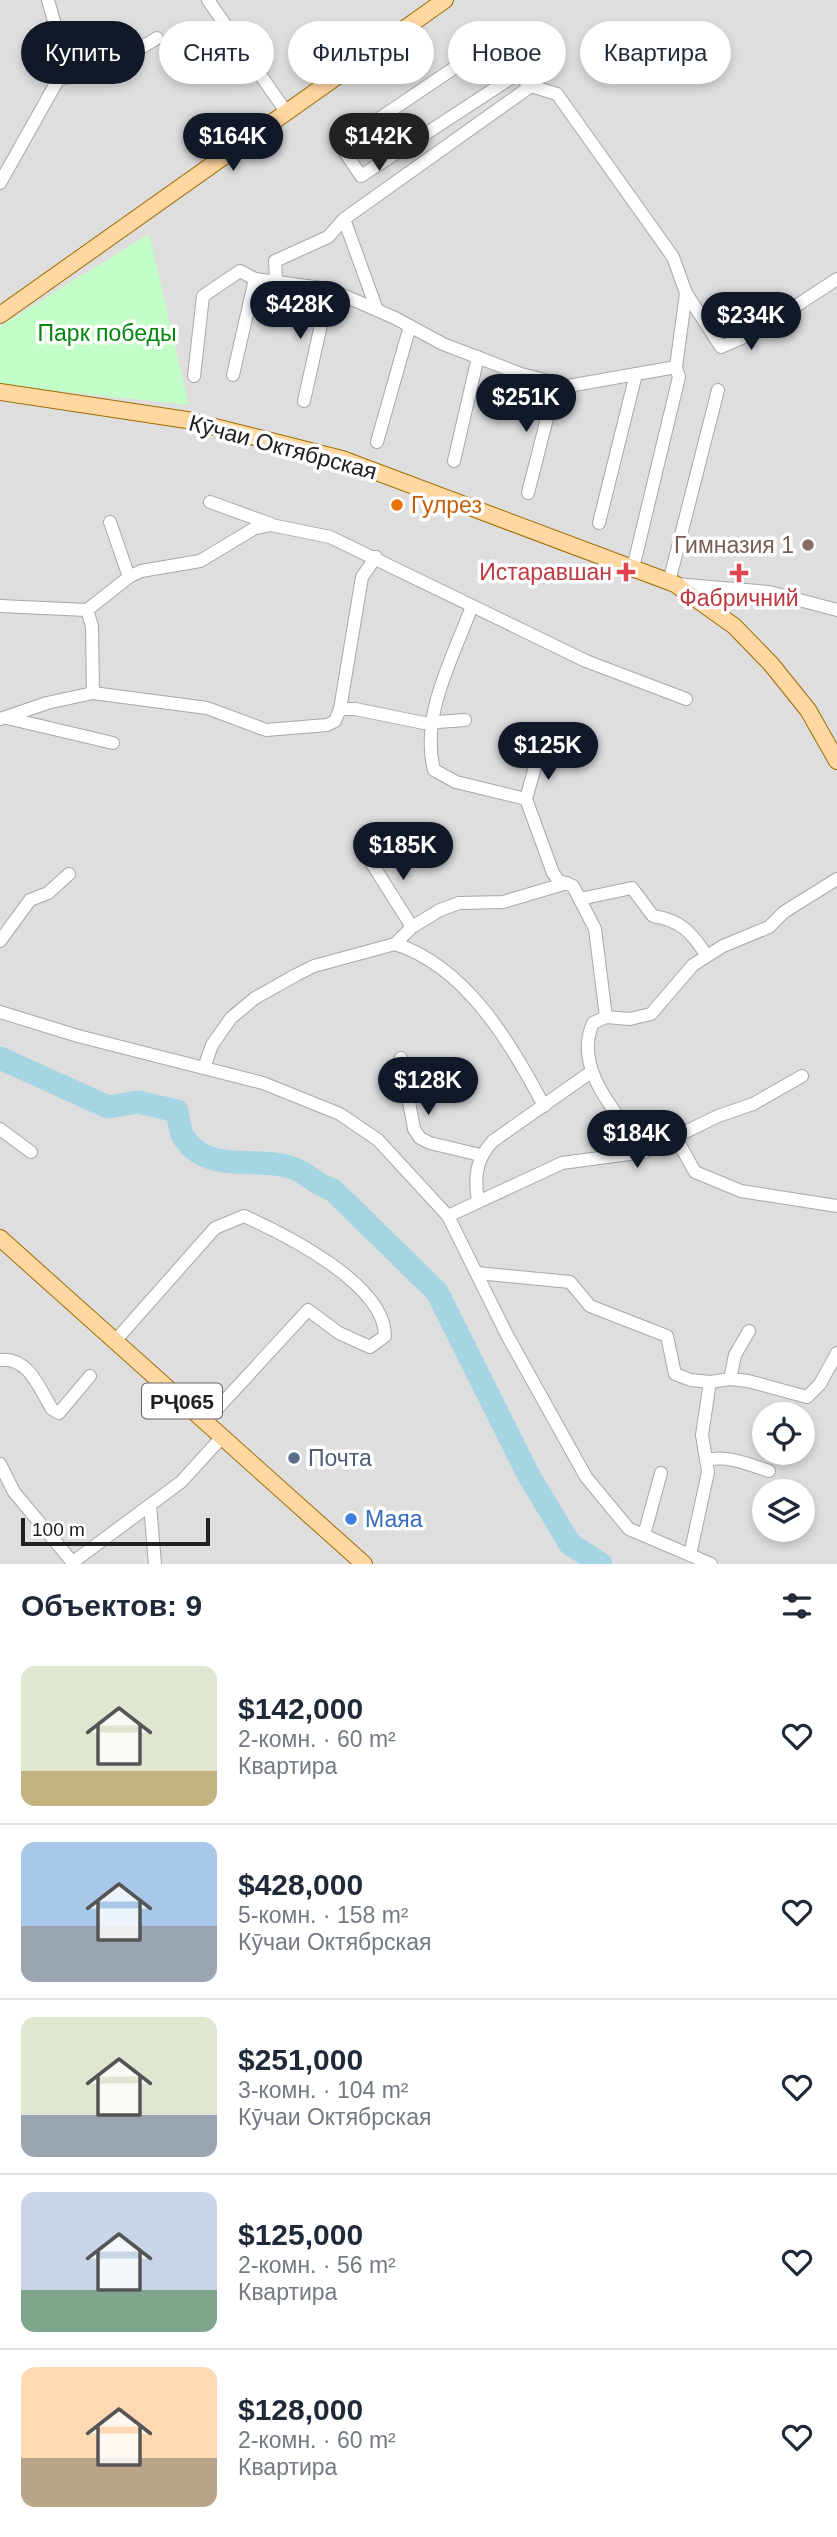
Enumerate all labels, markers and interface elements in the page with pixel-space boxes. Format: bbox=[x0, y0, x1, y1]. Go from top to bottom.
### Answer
chip: Купить bbox=[21, 21, 145, 84]
chip: Снять bbox=[159, 21, 274, 84]
chip: Фильтры bbox=[288, 21, 434, 84]
chip: Новое bbox=[448, 21, 566, 84]
chip: Квартира bbox=[580, 21, 731, 84]
pin: $164K bbox=[184, 114, 282, 173]
pin: $142K bbox=[330, 114, 428, 173]
text: $164K bbox=[199, 123, 267, 149]
text: $142K bbox=[345, 123, 413, 149]
pin: $428K bbox=[251, 282, 349, 341]
text: $428K bbox=[266, 291, 334, 317]
pin: $234K bbox=[702, 292, 800, 352]
text: $234K bbox=[717, 302, 785, 328]
park label: Парк победы bbox=[38, 320, 176, 346]
pin: $251K bbox=[477, 374, 575, 434]
text: $251K bbox=[492, 384, 560, 410]
street label: Кӯчаи Октябрская bbox=[186, 409, 380, 485]
place label: Гулрез bbox=[411, 492, 482, 518]
marker: Гулрез bbox=[389, 497, 405, 513]
place label: Гимназия 1 bbox=[674, 532, 794, 558]
marker: Гимназия 1 bbox=[800, 537, 816, 553]
place label: Истаравшан bbox=[479, 559, 612, 585]
marker: Истаравшан bbox=[618, 564, 634, 580]
marker: Фабричний bbox=[731, 565, 747, 581]
place label: Фабричний bbox=[679, 585, 799, 611]
pin: $125K bbox=[499, 722, 597, 782]
text: $125K bbox=[514, 732, 582, 758]
pin: $185K bbox=[354, 822, 452, 882]
text: $185K bbox=[369, 832, 437, 858]
pin: $128K bbox=[379, 1058, 477, 1117]
text: $128K bbox=[394, 1067, 462, 1093]
pin: $184K bbox=[588, 1110, 686, 1170]
text: $184K bbox=[603, 1120, 671, 1146]
road number: РҶ065 bbox=[142, 1384, 222, 1418]
map controls bbox=[752, 1402, 815, 1542]
button: locate bbox=[752, 1402, 815, 1465]
place label: Почта bbox=[308, 1445, 372, 1471]
marker: Почта bbox=[286, 1450, 302, 1466]
button: layers bbox=[752, 1479, 815, 1542]
place label: Маяа bbox=[365, 1506, 423, 1532]
marker: Маяа bbox=[343, 1511, 359, 1527]
scale bar bbox=[21, 1515, 210, 1547]
text: 100 m bbox=[32, 1519, 85, 1540]
icon: filters bbox=[778, 1587, 816, 1625]
text: Объектов: 9 bbox=[21, 1589, 202, 1622]
text: $142,000 bbox=[238, 1692, 363, 1725]
icon: home bbox=[77, 1694, 161, 1778]
icon: heart bbox=[778, 1717, 816, 1755]
text: 2-комн. · 60 m² bbox=[238, 1726, 396, 1752]
text: Квартира bbox=[238, 1753, 337, 1779]
text: $428,000 bbox=[238, 1868, 363, 1901]
icon: home bbox=[77, 1870, 161, 1954]
icon: heart bbox=[778, 1893, 816, 1931]
text: 5-комн. · 158 m² bbox=[238, 1902, 409, 1928]
text: Кӯчаи Октябрская bbox=[238, 1929, 431, 1955]
text: $251,000 bbox=[238, 2043, 363, 2076]
icon: home bbox=[77, 2045, 161, 2129]
icon: heart bbox=[778, 2068, 816, 2106]
text: 3-комн. · 104 m² bbox=[238, 2077, 409, 2103]
text: Кӯчаи Октябрская bbox=[238, 2104, 431, 2130]
text: $125,000 bbox=[238, 2218, 363, 2251]
icon: home bbox=[77, 2220, 161, 2304]
icon: heart bbox=[778, 2243, 816, 2281]
text: 2-комн. · 56 m² bbox=[238, 2252, 396, 2278]
text: Квартира bbox=[238, 2279, 337, 2305]
text: $128,000 bbox=[238, 2393, 363, 2426]
icon: home bbox=[77, 2395, 161, 2479]
icon: heart bbox=[778, 2418, 816, 2456]
text: 2-комн. · 60 m² bbox=[238, 2427, 396, 2453]
text: Квартира bbox=[238, 2454, 337, 2480]

